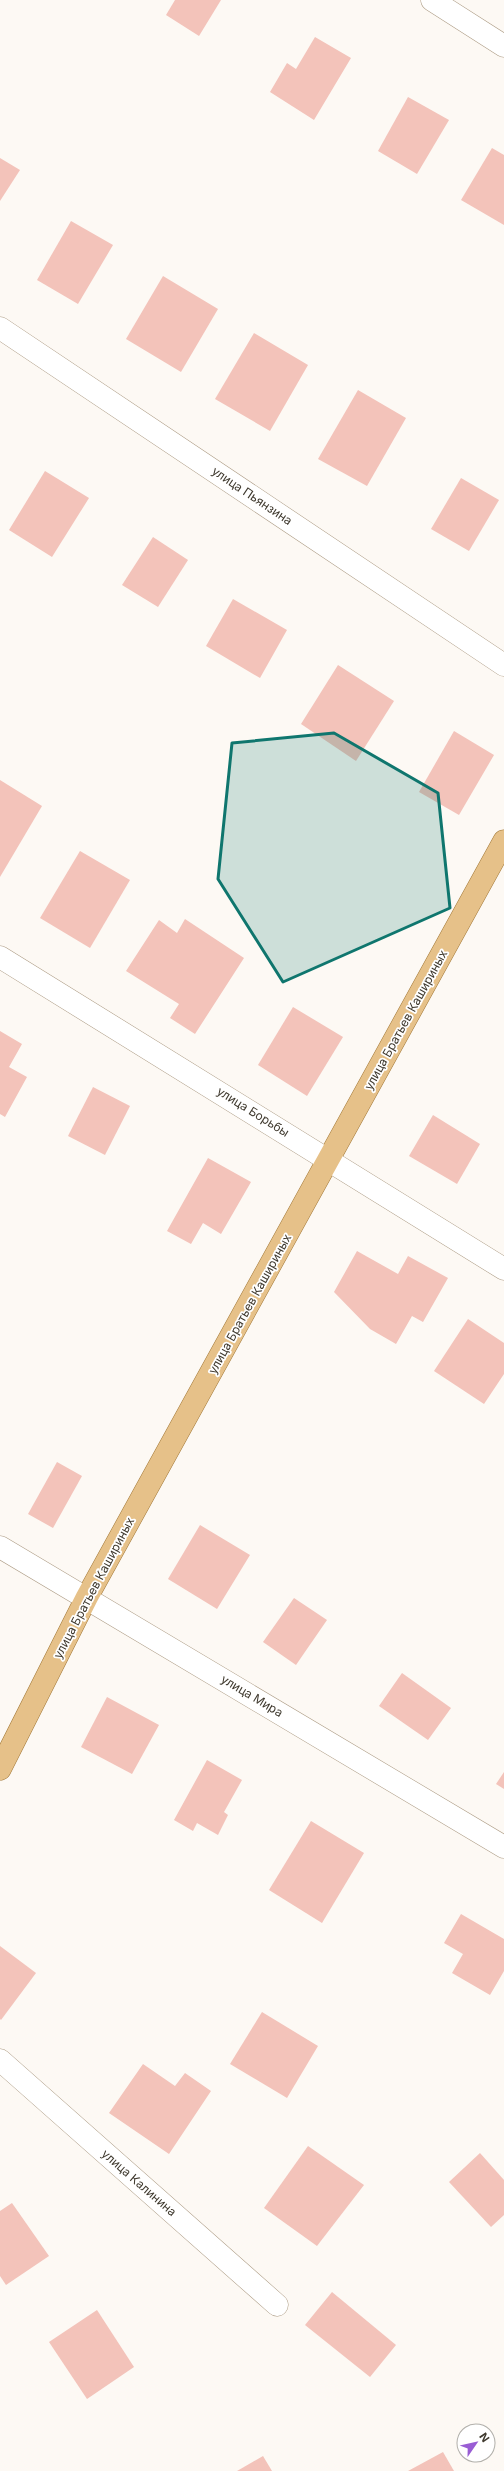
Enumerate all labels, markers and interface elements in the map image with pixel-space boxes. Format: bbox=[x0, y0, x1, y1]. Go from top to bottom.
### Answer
street label: улица Пьянзина bbox=[209, 463, 295, 528]
street label: улица Братьев Кашириных bbox=[361, 947, 451, 1092]
street label: улица Борьбы bbox=[214, 1083, 292, 1140]
street label: улица Братьев Кашириных bbox=[205, 1231, 295, 1376]
street label: улица Братьев Кашириных bbox=[50, 1514, 137, 1661]
street label: улица Мира bbox=[219, 1671, 286, 1720]
street label: улица Калинина bbox=[99, 2146, 180, 2219]
north arrow bbox=[456, 2423, 496, 2463]
text: N bbox=[476, 2430, 492, 2445]

